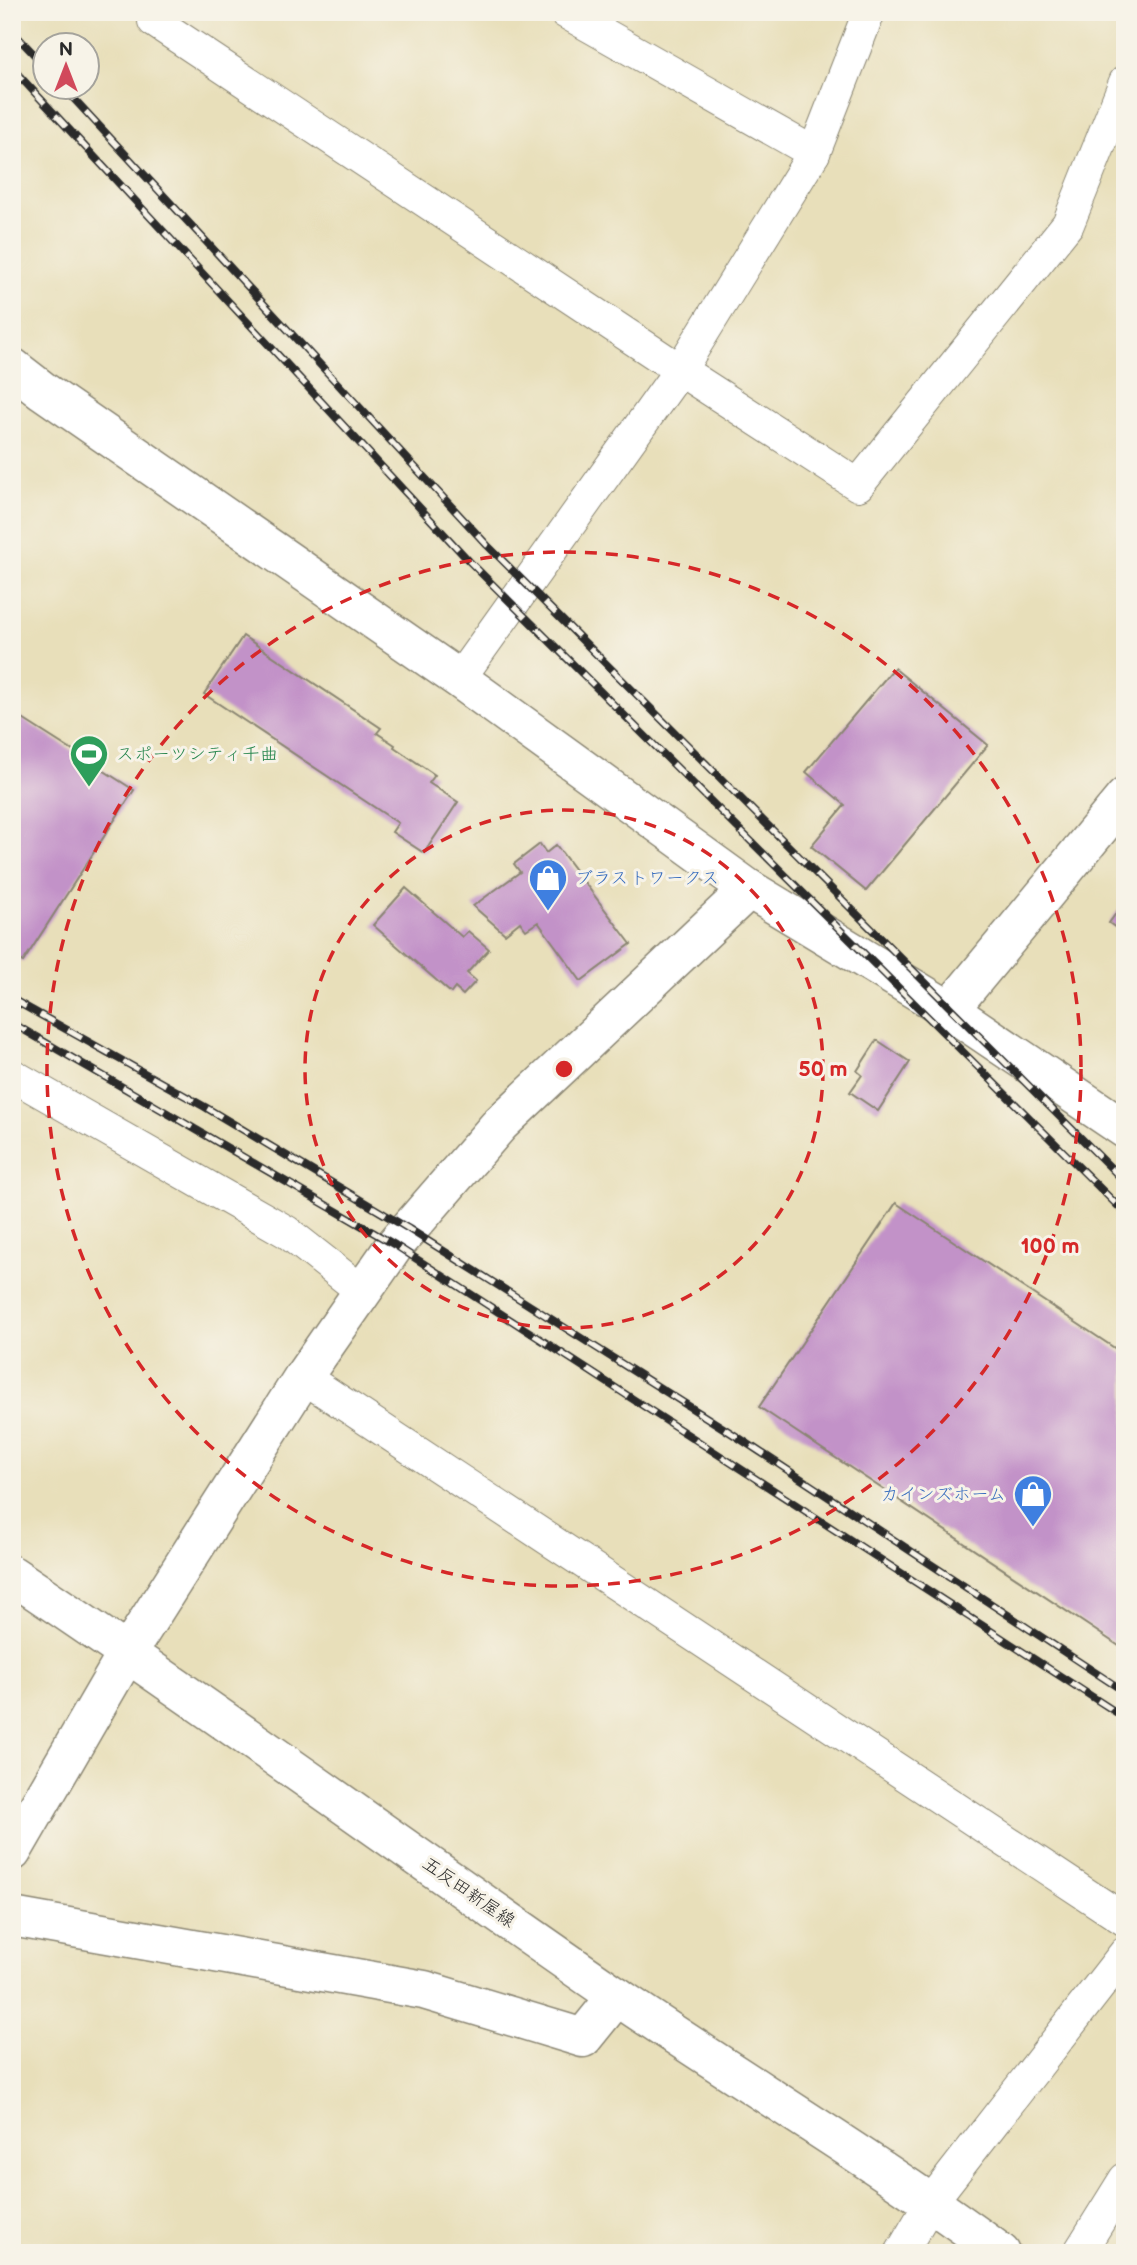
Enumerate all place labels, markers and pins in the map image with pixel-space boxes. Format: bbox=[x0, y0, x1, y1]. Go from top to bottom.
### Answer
sports icon: スポーツシティ千曲 bbox=[68, 733, 110, 788]
place label: スポーツシティ千曲 bbox=[116, 744, 278, 765]
shop icon: ブラストワークス bbox=[527, 857, 569, 912]
place label: ブラストワークス bbox=[575, 868, 719, 889]
centre of rings bbox=[552, 1057, 576, 1081]
shop icon: カインズホーム bbox=[1012, 1473, 1054, 1528]
place label: カインズホーム bbox=[881, 1484, 1006, 1505]

